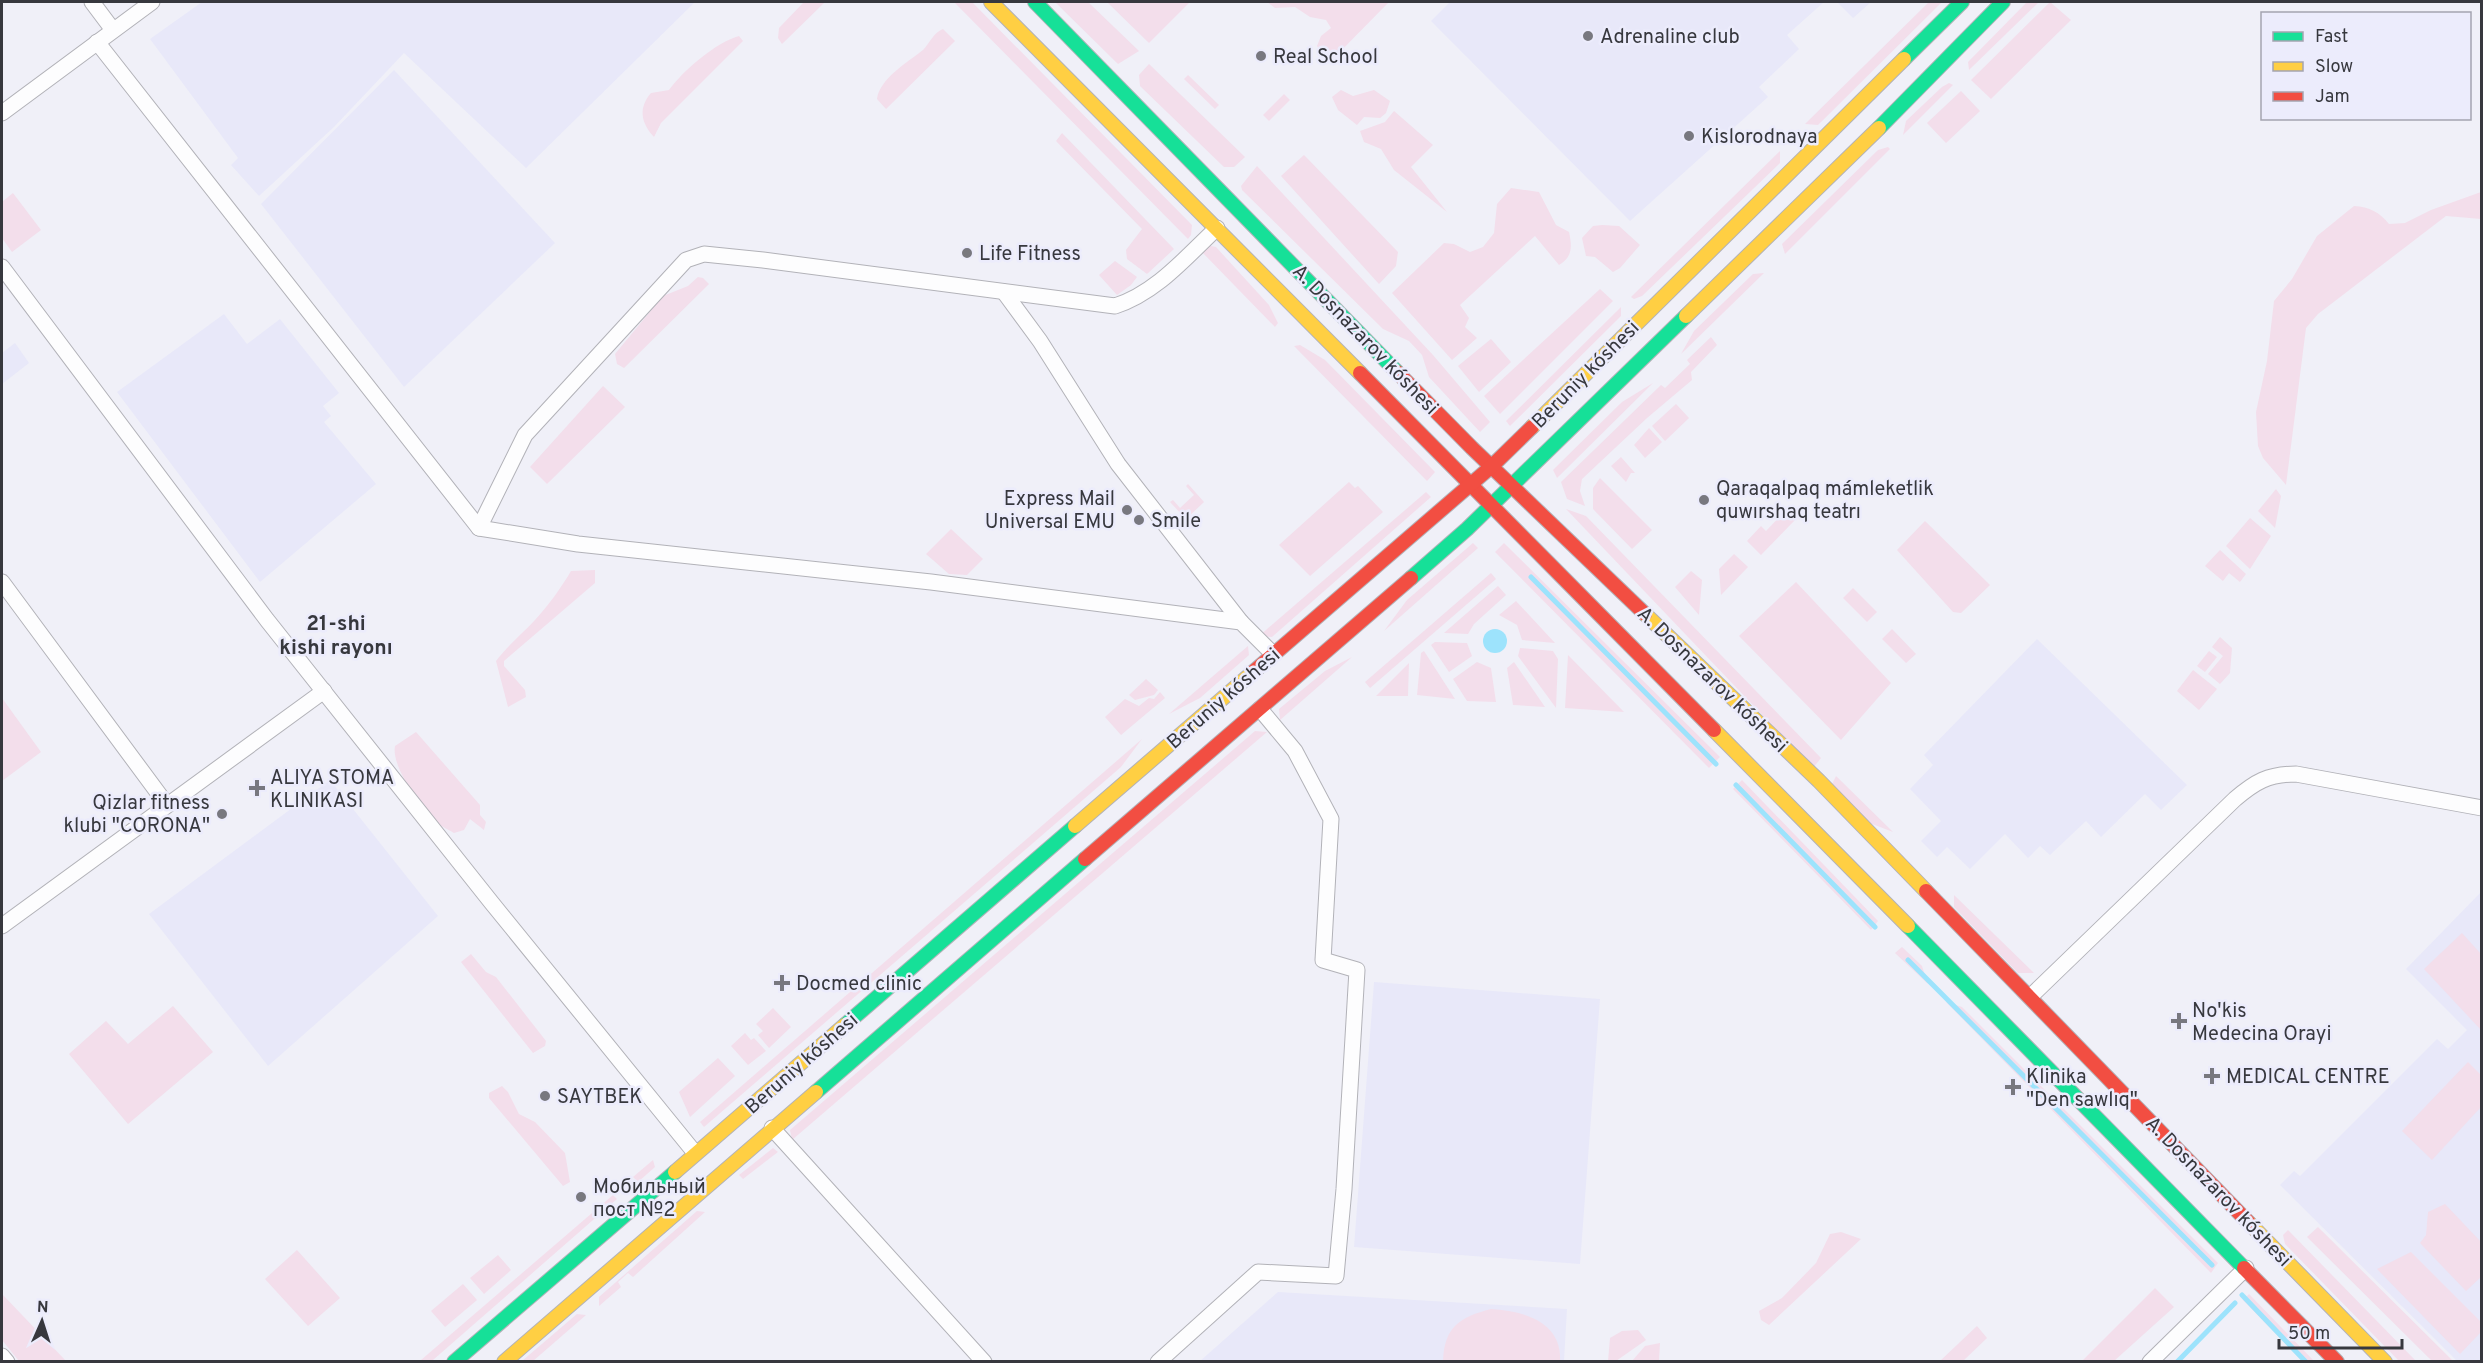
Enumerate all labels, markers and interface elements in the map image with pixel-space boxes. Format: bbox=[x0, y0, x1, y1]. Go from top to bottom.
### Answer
legend bbox=[2261, 12, 2471, 120]
place label: Adrenaline club bbox=[1600, 25, 1740, 51]
text: Fast bbox=[2315, 26, 2348, 49]
marker: Adrenaline club bbox=[1581, 29, 1595, 43]
place label: Real School bbox=[1273, 45, 1378, 71]
marker: Real School bbox=[1254, 49, 1268, 63]
text: Slow bbox=[2315, 56, 2353, 79]
text: Jam bbox=[2315, 86, 2350, 109]
place label: Kislorodnaya bbox=[1701, 125, 1818, 151]
marker: Kislorodnaya bbox=[1682, 129, 1696, 143]
place label: Life Fitness bbox=[979, 242, 1081, 268]
marker: Life Fitness bbox=[960, 246, 974, 260]
street label: A. Dosnazarov kóshesi bbox=[1286, 260, 1443, 421]
street label: Beruniy kóshesi bbox=[1527, 316, 1646, 435]
place label: Qaraqalpaq mámleketlik quwırshaq teatrı bbox=[1716, 477, 1934, 526]
place label: Express Mail Universal EMU bbox=[985, 487, 1115, 536]
marker: Qaraqalpaq mámleketlik quwırshaq teatrı bbox=[1697, 493, 1711, 507]
marker: Express Mail Universal EMU bbox=[1120, 503, 1134, 517]
place label: Smile bbox=[1151, 509, 1201, 535]
marker: Smile bbox=[1132, 513, 1146, 527]
street label: A. Dosnazarov kóshesi bbox=[1631, 602, 1792, 759]
district label: 21-shi kishi rayonı bbox=[279, 611, 393, 662]
street label: Beruniy kóshesi bbox=[1162, 643, 1286, 756]
place label: ALIYA STOMA KLINIKASI bbox=[270, 766, 394, 815]
marker: ALIYA STOMA KLINIKASI bbox=[248, 779, 266, 797]
place label: Qizlar fitness klubi "CORONA" bbox=[64, 791, 210, 840]
marker: Qizlar fitness klubi "CORONA" bbox=[215, 807, 229, 821]
place label: Docmed clinic bbox=[796, 972, 922, 998]
marker: Docmed clinic bbox=[773, 974, 791, 992]
place label: No'kis Medecina Orayi bbox=[2192, 999, 2331, 1048]
street label: Beruniy kóshesi bbox=[740, 1008, 864, 1121]
marker: No'kis Medecina Orayi bbox=[2170, 1012, 2188, 1030]
place label: Klinika "Den sawlıq" bbox=[2026, 1065, 2138, 1114]
place label: MEDICAL CENTRE bbox=[2226, 1065, 2390, 1091]
marker: MEDICAL CENTRE bbox=[2203, 1067, 2221, 1085]
marker: Klinika "Den sawlıq" bbox=[2004, 1078, 2022, 1096]
place label: SAYTBEK bbox=[557, 1085, 642, 1111]
marker: SAYTBEK bbox=[538, 1089, 552, 1103]
street label: A. Dosnazarov kóshesi bbox=[2139, 1112, 2296, 1273]
place label: Мобильный пост №2 bbox=[593, 1175, 706, 1224]
marker: Мобильный пост №2 bbox=[574, 1190, 588, 1204]
north arrow bbox=[12, 1291, 72, 1351]
text: N bbox=[36, 1298, 49, 1318]
scale bar bbox=[2279, 1312, 2402, 1350]
text: 50 m bbox=[2288, 1323, 2330, 1346]

